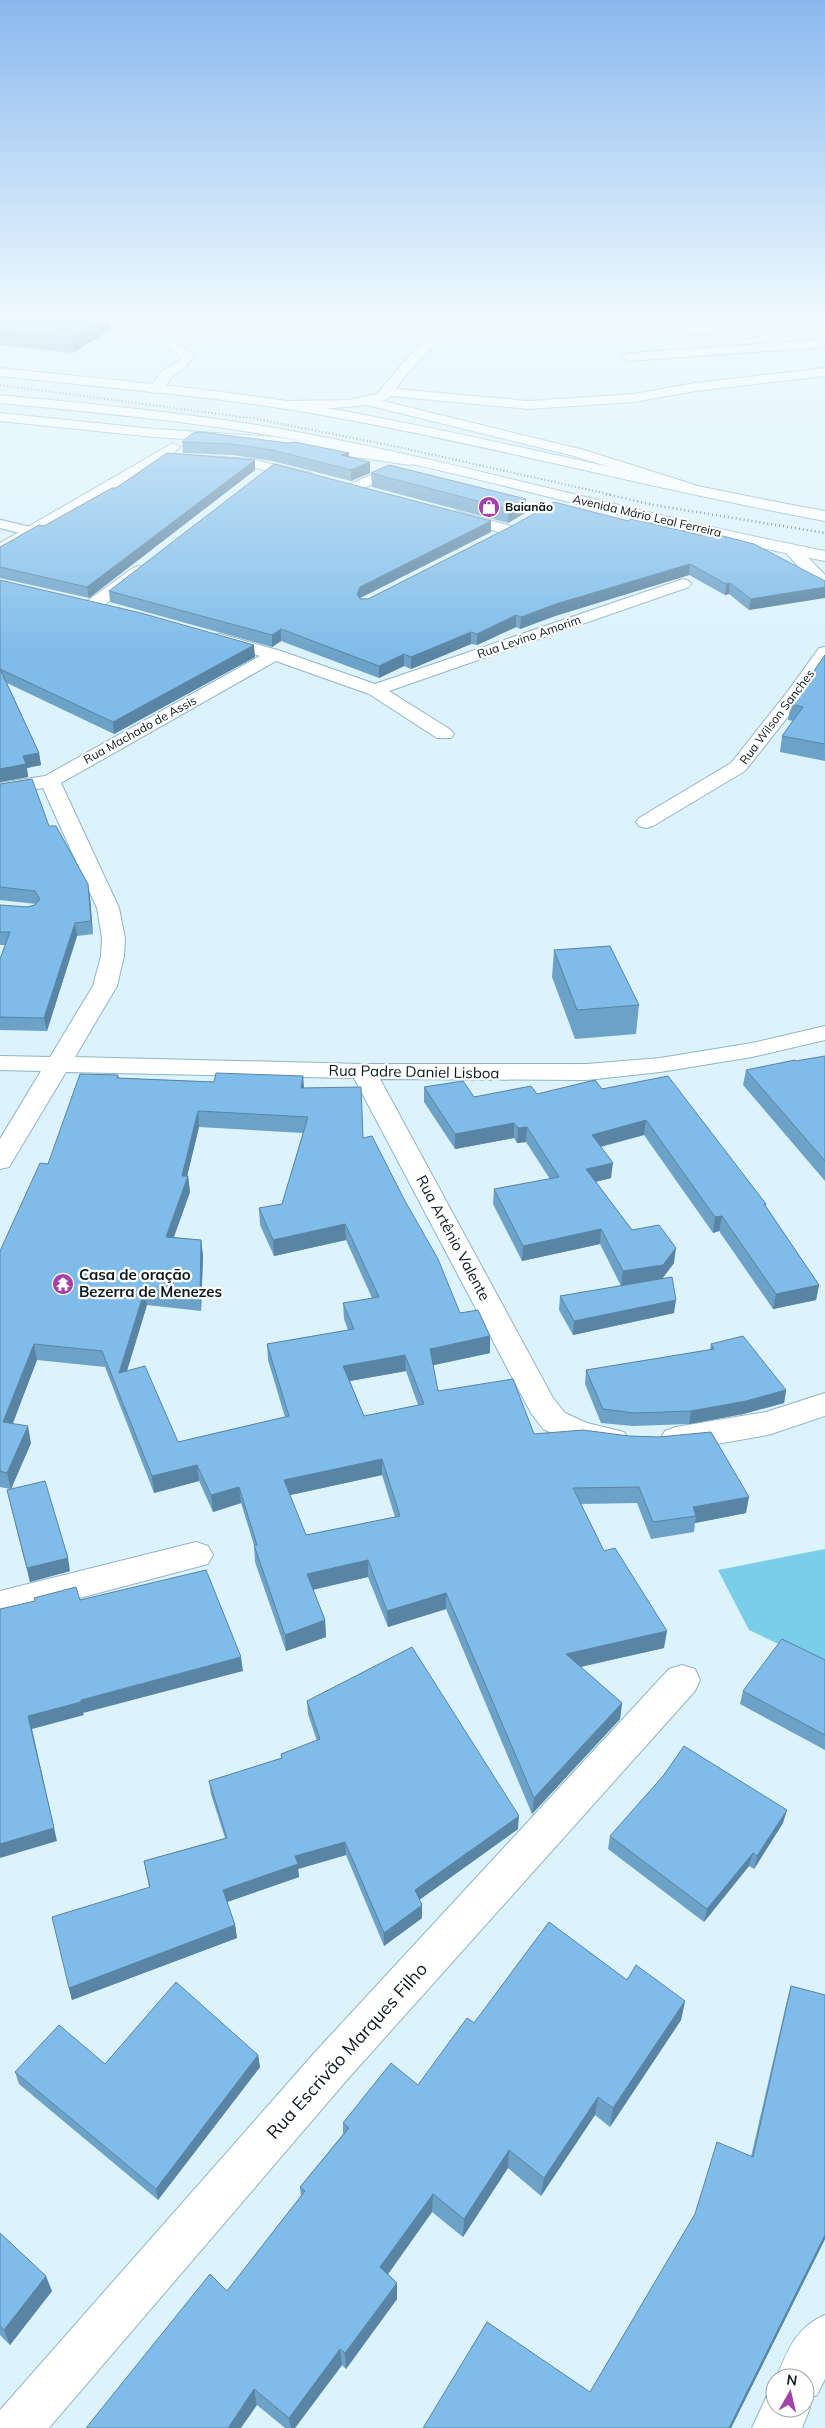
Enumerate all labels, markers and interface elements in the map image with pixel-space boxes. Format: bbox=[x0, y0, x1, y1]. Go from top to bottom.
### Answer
street label: Avenida Mário Leal Ferreira bbox=[571, 491, 723, 540]
shop icon: Baianão bbox=[477, 495, 501, 519]
place label: Baianão bbox=[505, 499, 553, 514]
street label: Rua Levino Amorim bbox=[475, 612, 583, 661]
street label: Rua Wilson Sanches bbox=[736, 666, 817, 767]
street label: Rua Machado de Assis bbox=[81, 692, 199, 767]
street label: Rua Padre Daniel Lisboa bbox=[328, 1061, 500, 1082]
street label: Rua Artênio Valente bbox=[412, 1172, 495, 1304]
place label: Casa de oração Bezerra de Menezes bbox=[79, 1265, 222, 1301]
temple icon: Casa de oração Bezerra de Menezes bbox=[51, 1272, 75, 1296]
street label: Rua Escrivão Marques Filho bbox=[261, 1958, 432, 2144]
north arrow bbox=[765, 2368, 815, 2418]
text: N bbox=[785, 2370, 798, 2390]

